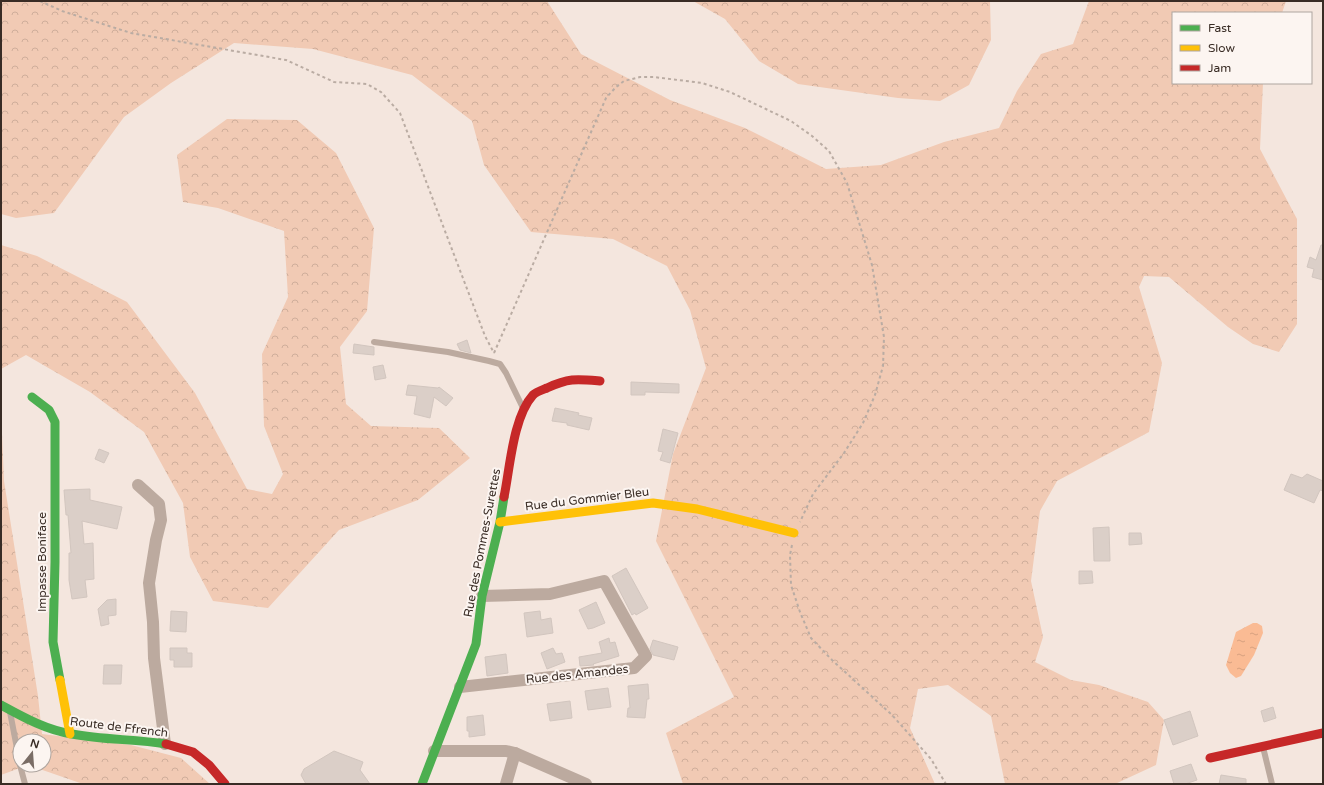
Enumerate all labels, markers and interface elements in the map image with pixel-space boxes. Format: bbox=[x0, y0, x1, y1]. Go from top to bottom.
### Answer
legend bbox=[1172, 12, 1312, 84]
text: Fast bbox=[1208, 21, 1232, 35]
text: Slow bbox=[1208, 41, 1235, 55]
text: Jam bbox=[1208, 61, 1231, 75]
street label: Rue des Pommes-Surettes bbox=[461, 467, 503, 618]
street label: Rue du Gommier Bleu bbox=[524, 484, 650, 514]
street label: Impasse Boniface bbox=[35, 512, 49, 612]
street label: Rue des Amandes bbox=[525, 662, 629, 686]
street label: Route de Ffrench bbox=[69, 714, 169, 740]
north arrow bbox=[12, 733, 52, 773]
text: N bbox=[29, 736, 41, 751]

